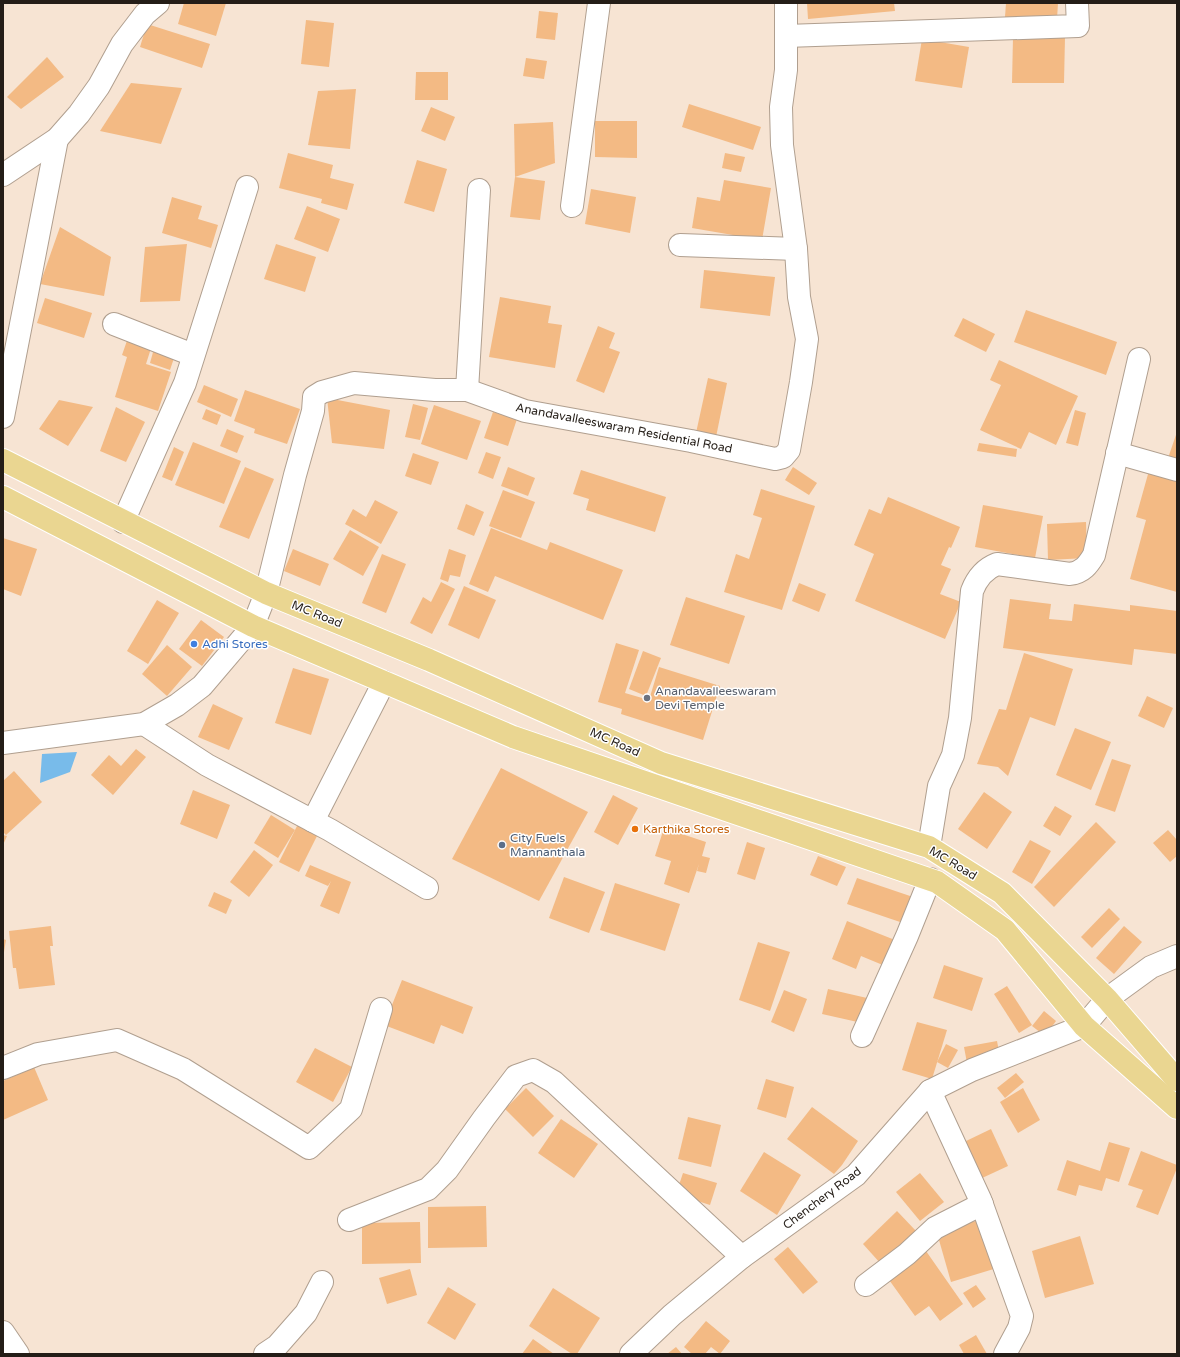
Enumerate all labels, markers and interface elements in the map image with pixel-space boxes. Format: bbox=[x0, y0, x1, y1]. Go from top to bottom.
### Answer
street label: Anandavalleeswaram Residential Road bbox=[514, 400, 734, 456]
street label: MC Road bbox=[290, 598, 344, 630]
place label: Adhi Stores bbox=[202, 637, 268, 651]
marker: Adhi Stores bbox=[189, 639, 199, 649]
place label: Anandavalleeswaram Devi Temple bbox=[655, 684, 776, 712]
marker: Anandavalleeswaram Devi Temple bbox=[642, 693, 652, 703]
street label: MC Road bbox=[588, 725, 642, 759]
place label: Karthika Stores bbox=[643, 822, 730, 836]
marker: Karthika Stores bbox=[630, 824, 640, 834]
place label: City Fuels Mannanthala bbox=[510, 831, 585, 859]
marker: City Fuels Mannanthala bbox=[497, 840, 507, 850]
street label: MC Road bbox=[927, 843, 979, 883]
street label: Chenchery Road bbox=[780, 1164, 864, 1232]

